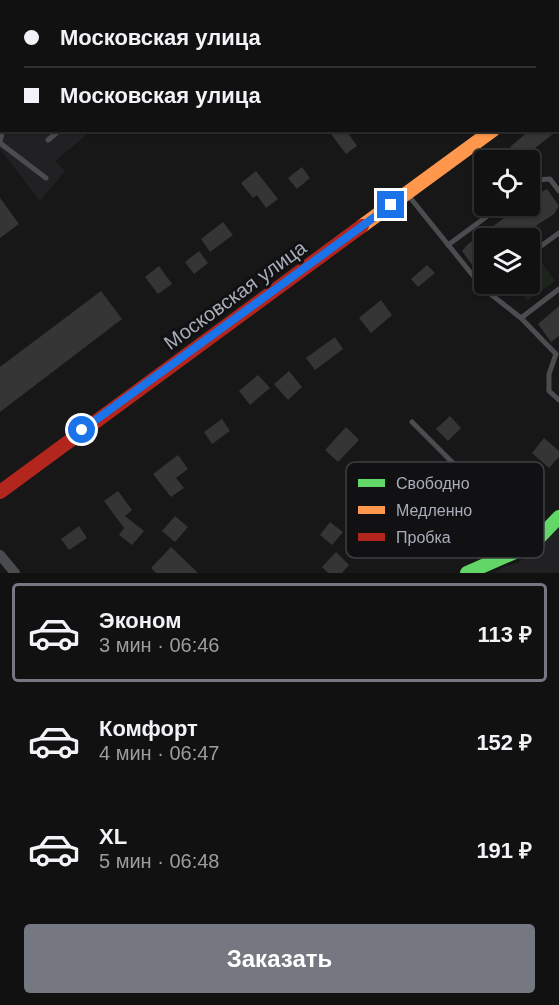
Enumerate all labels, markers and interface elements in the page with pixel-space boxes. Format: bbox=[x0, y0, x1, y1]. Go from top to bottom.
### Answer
text: Московская улица bbox=[60, 25, 261, 50]
text: Московская улица bbox=[60, 83, 261, 108]
map controls bbox=[474, 150, 540, 294]
button: locate bbox=[474, 150, 540, 216]
route end bbox=[377, 191, 404, 218]
button: layers bbox=[474, 228, 540, 294]
street label: Московская улица bbox=[160, 236, 311, 354]
route start bbox=[68, 416, 95, 443]
legend bbox=[346, 462, 544, 558]
text: Свободно bbox=[396, 475, 470, 492]
text: Медленно bbox=[396, 502, 472, 519]
text: Пробка bbox=[396, 529, 451, 546]
icon: car bbox=[27, 606, 81, 660]
text: Эконом bbox=[99, 608, 182, 633]
text: 113 ₽ bbox=[478, 622, 532, 647]
text: 3 мин · 06:46 bbox=[99, 634, 219, 656]
icon: car bbox=[27, 714, 81, 768]
text: Комфорт bbox=[99, 716, 198, 741]
text: 152 ₽ bbox=[476, 730, 532, 755]
text: 4 мин · 06:47 bbox=[99, 742, 219, 764]
icon: car bbox=[27, 822, 81, 876]
text: XL bbox=[99, 824, 127, 849]
text: 191 ₽ bbox=[476, 838, 532, 863]
text: 5 мин · 06:48 bbox=[99, 850, 219, 872]
button: Заказать bbox=[24, 924, 535, 993]

